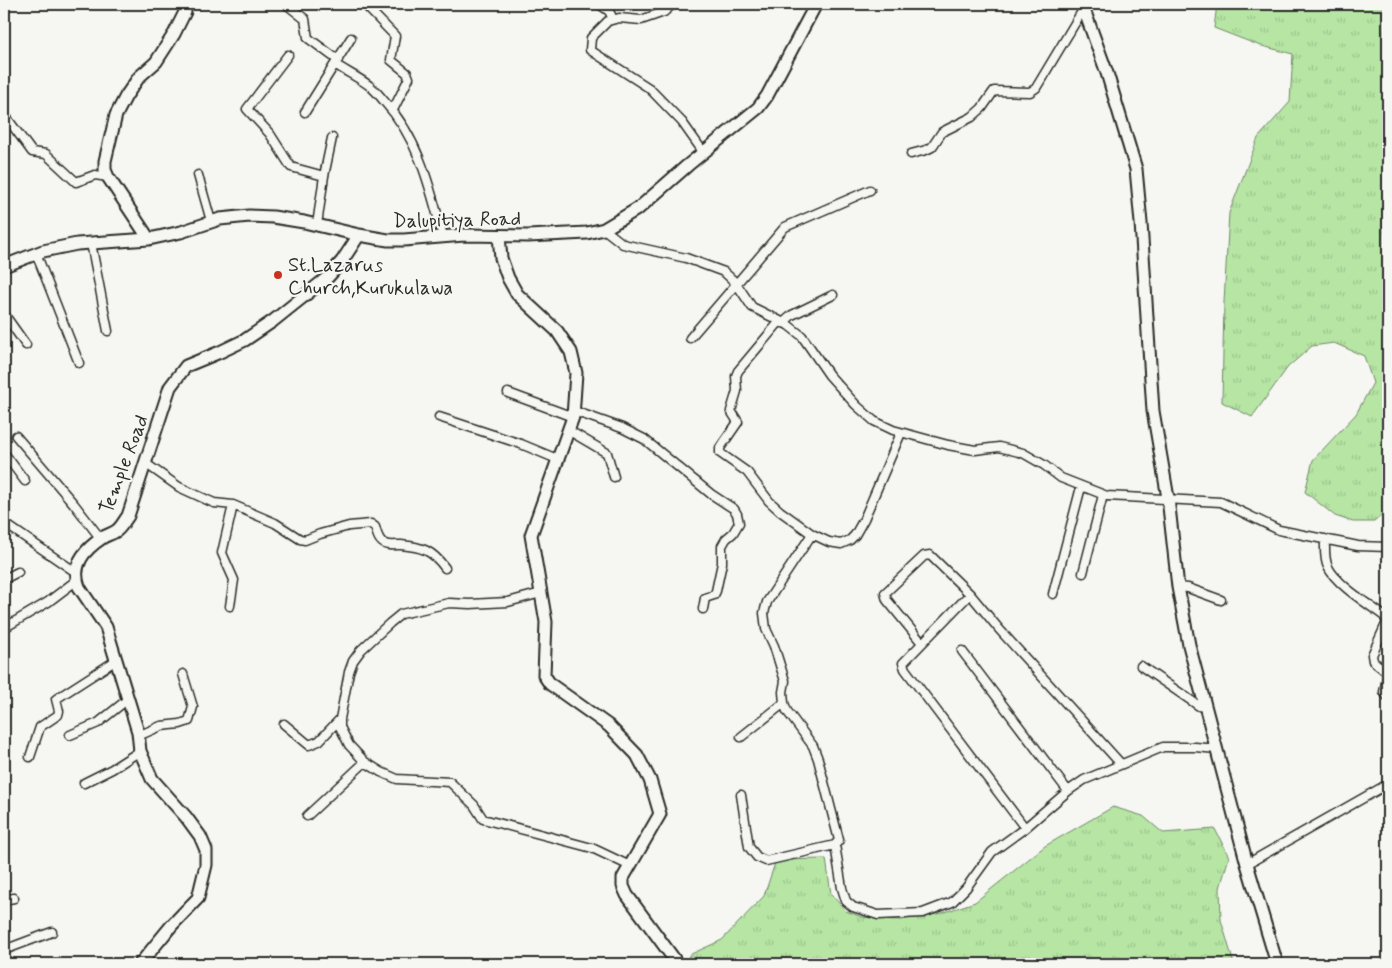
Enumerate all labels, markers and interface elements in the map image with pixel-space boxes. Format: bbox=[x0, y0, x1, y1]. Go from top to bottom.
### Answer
street label: Dalupitiya Road bbox=[393, 206, 521, 235]
place label: St.Lazarus Church,Kurukulawa bbox=[288, 252, 453, 302]
marker: St.Lazarus Church,Kurukulawa bbox=[272, 269, 284, 281]
street label: Temple Road bbox=[93, 411, 156, 518]

